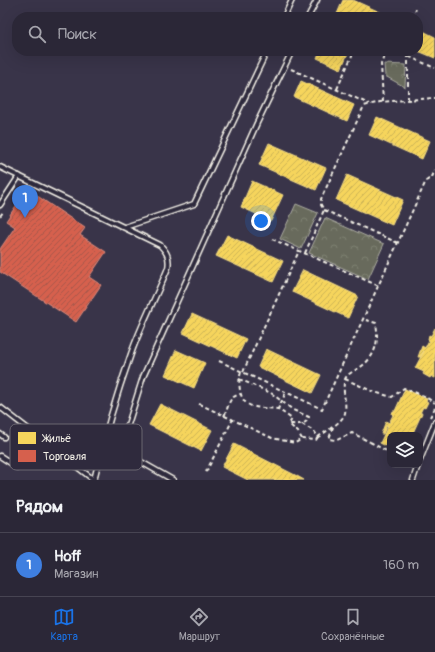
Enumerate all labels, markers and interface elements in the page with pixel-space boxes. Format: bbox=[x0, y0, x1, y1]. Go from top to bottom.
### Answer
search box bbox=[12, 12, 423, 56]
icon: search bbox=[26, 23, 48, 45]
text: Поиск bbox=[58, 25, 97, 44]
pin: 1 bbox=[12, 185, 38, 218]
your location bbox=[251, 211, 271, 231]
legend bbox=[10, 424, 142, 470]
text: Жильё bbox=[41, 432, 71, 445]
map controls bbox=[387, 432, 423, 468]
button: layers bbox=[387, 432, 423, 468]
text: Торговля bbox=[43, 450, 86, 463]
text: Рядом bbox=[16, 496, 63, 517]
text: Hoff bbox=[54, 547, 81, 566]
text: 1 bbox=[26, 557, 32, 573]
text: 160 m bbox=[383, 557, 419, 573]
text: Магазин bbox=[54, 566, 98, 582]
tab: Карта bbox=[50, 606, 78, 643]
tab: Маршрут bbox=[179, 606, 220, 643]
tab: Сохранённые bbox=[321, 606, 385, 643]

